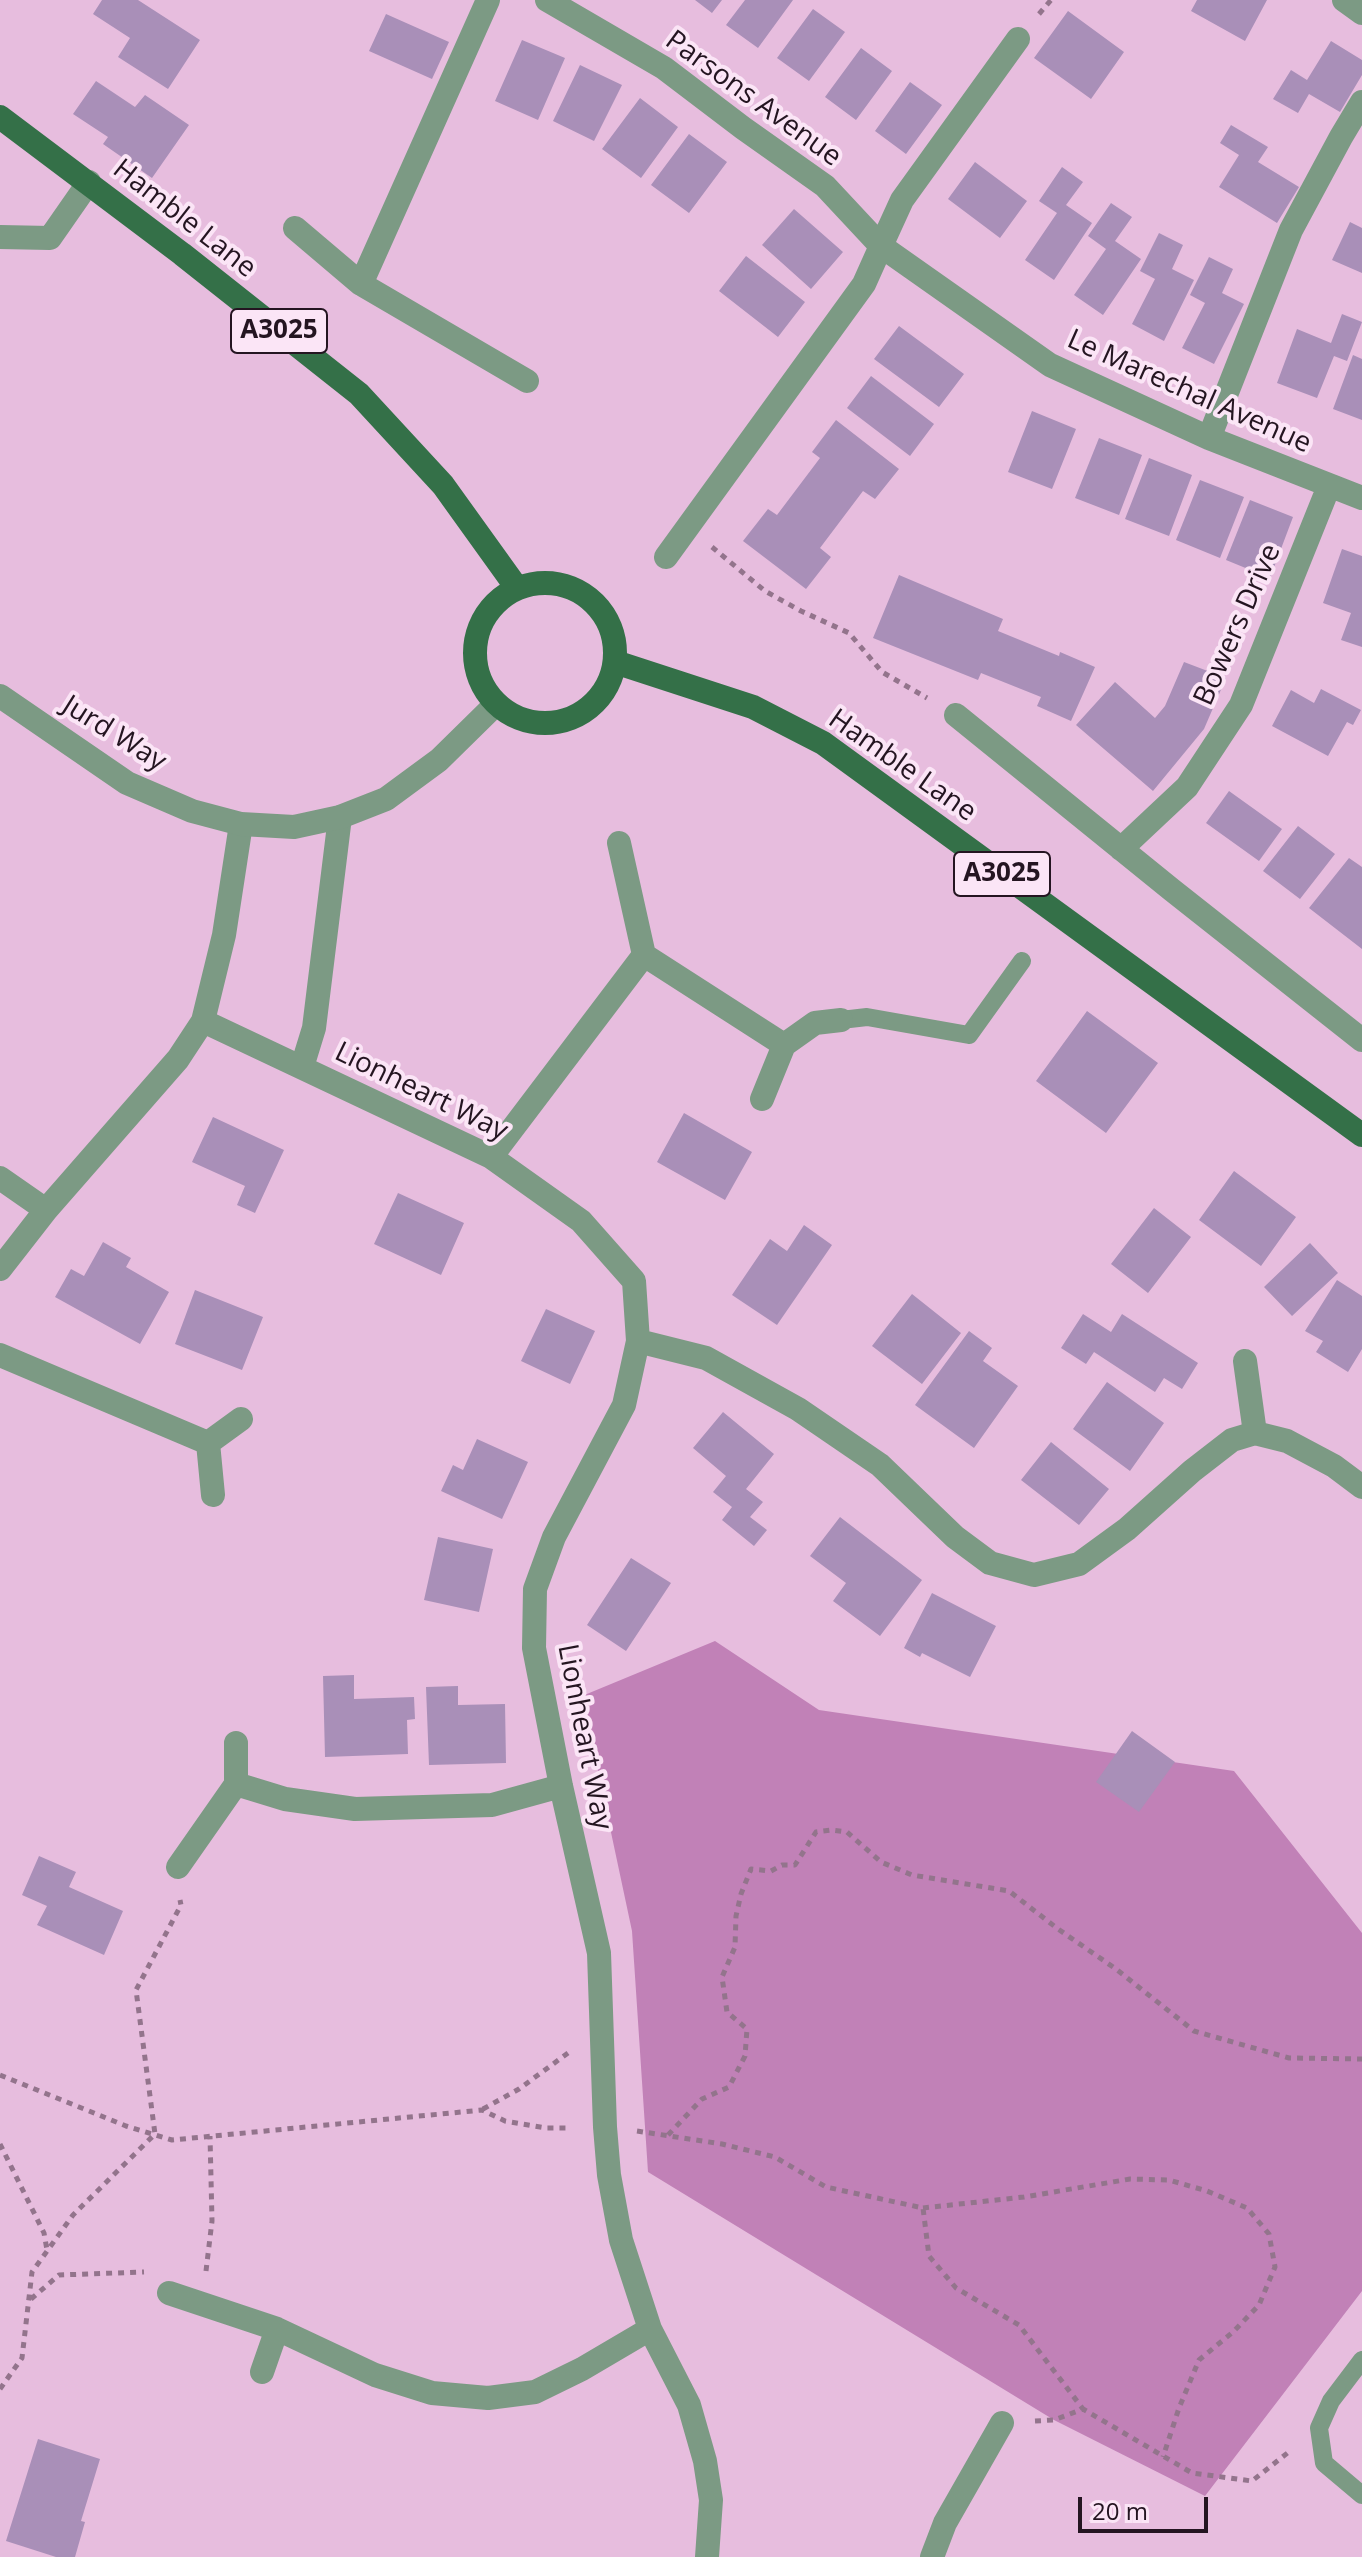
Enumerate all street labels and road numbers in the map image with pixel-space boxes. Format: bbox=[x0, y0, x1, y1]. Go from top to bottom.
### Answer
street label: Parsons Avenue bbox=[658, 24, 848, 174]
street label: Hamble Lane bbox=[106, 153, 262, 285]
road number: A3025 bbox=[231, 309, 327, 353]
street label: Le Marechal Avenue bbox=[1062, 323, 1316, 461]
street label: Bowers Drive bbox=[1187, 539, 1289, 711]
street label: Jurd Way bbox=[56, 689, 172, 779]
street label: Hamble Lane bbox=[822, 703, 982, 829]
road number: A3025 bbox=[954, 852, 1050, 896]
street label: Lionheart Way bbox=[329, 1036, 513, 1148]
street label: Lionheart Way bbox=[550, 1641, 618, 1833]

